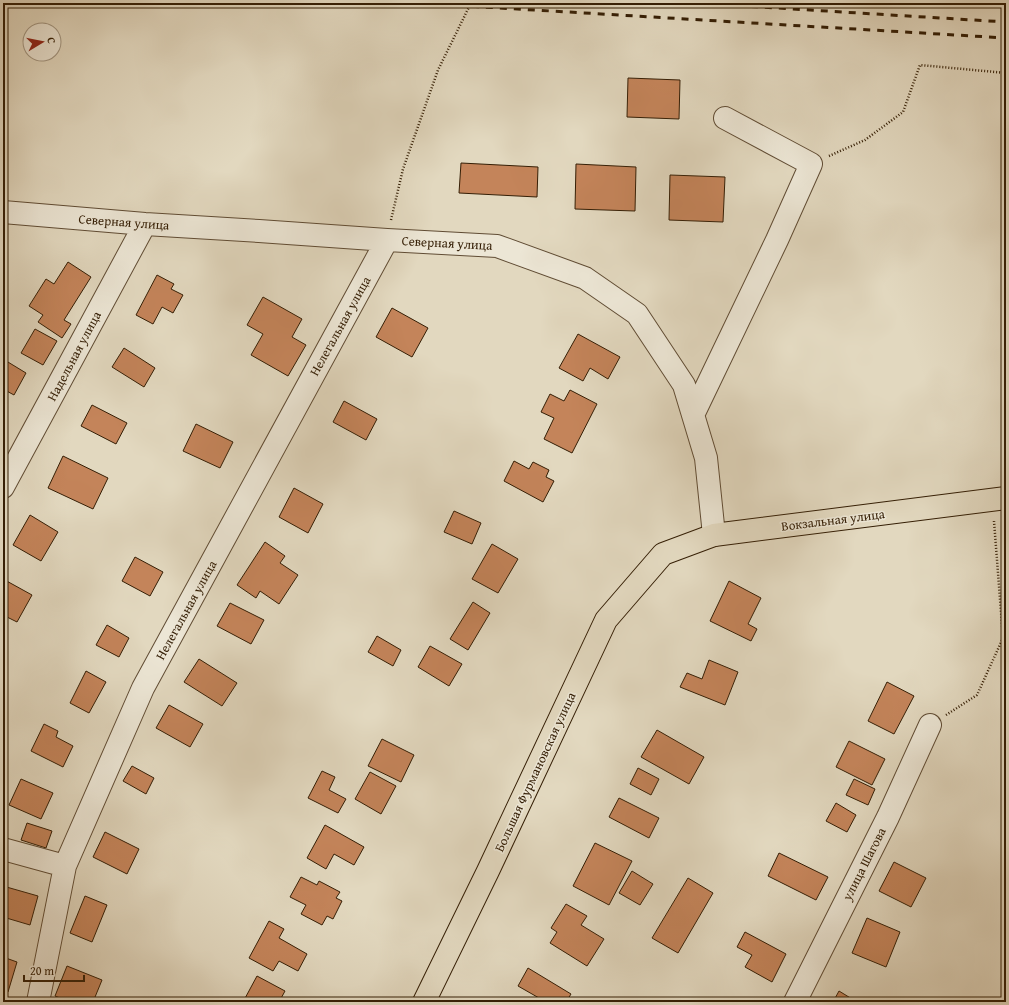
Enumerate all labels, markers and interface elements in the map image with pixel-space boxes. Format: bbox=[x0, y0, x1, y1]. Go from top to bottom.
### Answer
north arrow bbox=[22, 22, 62, 62]
text: С bbox=[43, 36, 60, 45]
street label: Северная улица bbox=[78, 209, 171, 235]
street label: Северная улица bbox=[401, 231, 494, 255]
street label: Нелегальная улица bbox=[305, 272, 376, 379]
street label: Надельная улица bbox=[42, 307, 106, 404]
street label: Вокзальная улица bbox=[780, 504, 887, 536]
street label: Нелегальная улица bbox=[151, 556, 222, 663]
street label: Большая Фурмановская улица bbox=[490, 688, 581, 855]
street label: улица Шагова bbox=[837, 823, 891, 905]
scale bar bbox=[24, 957, 84, 983]
text: 20 m bbox=[30, 962, 54, 979]

